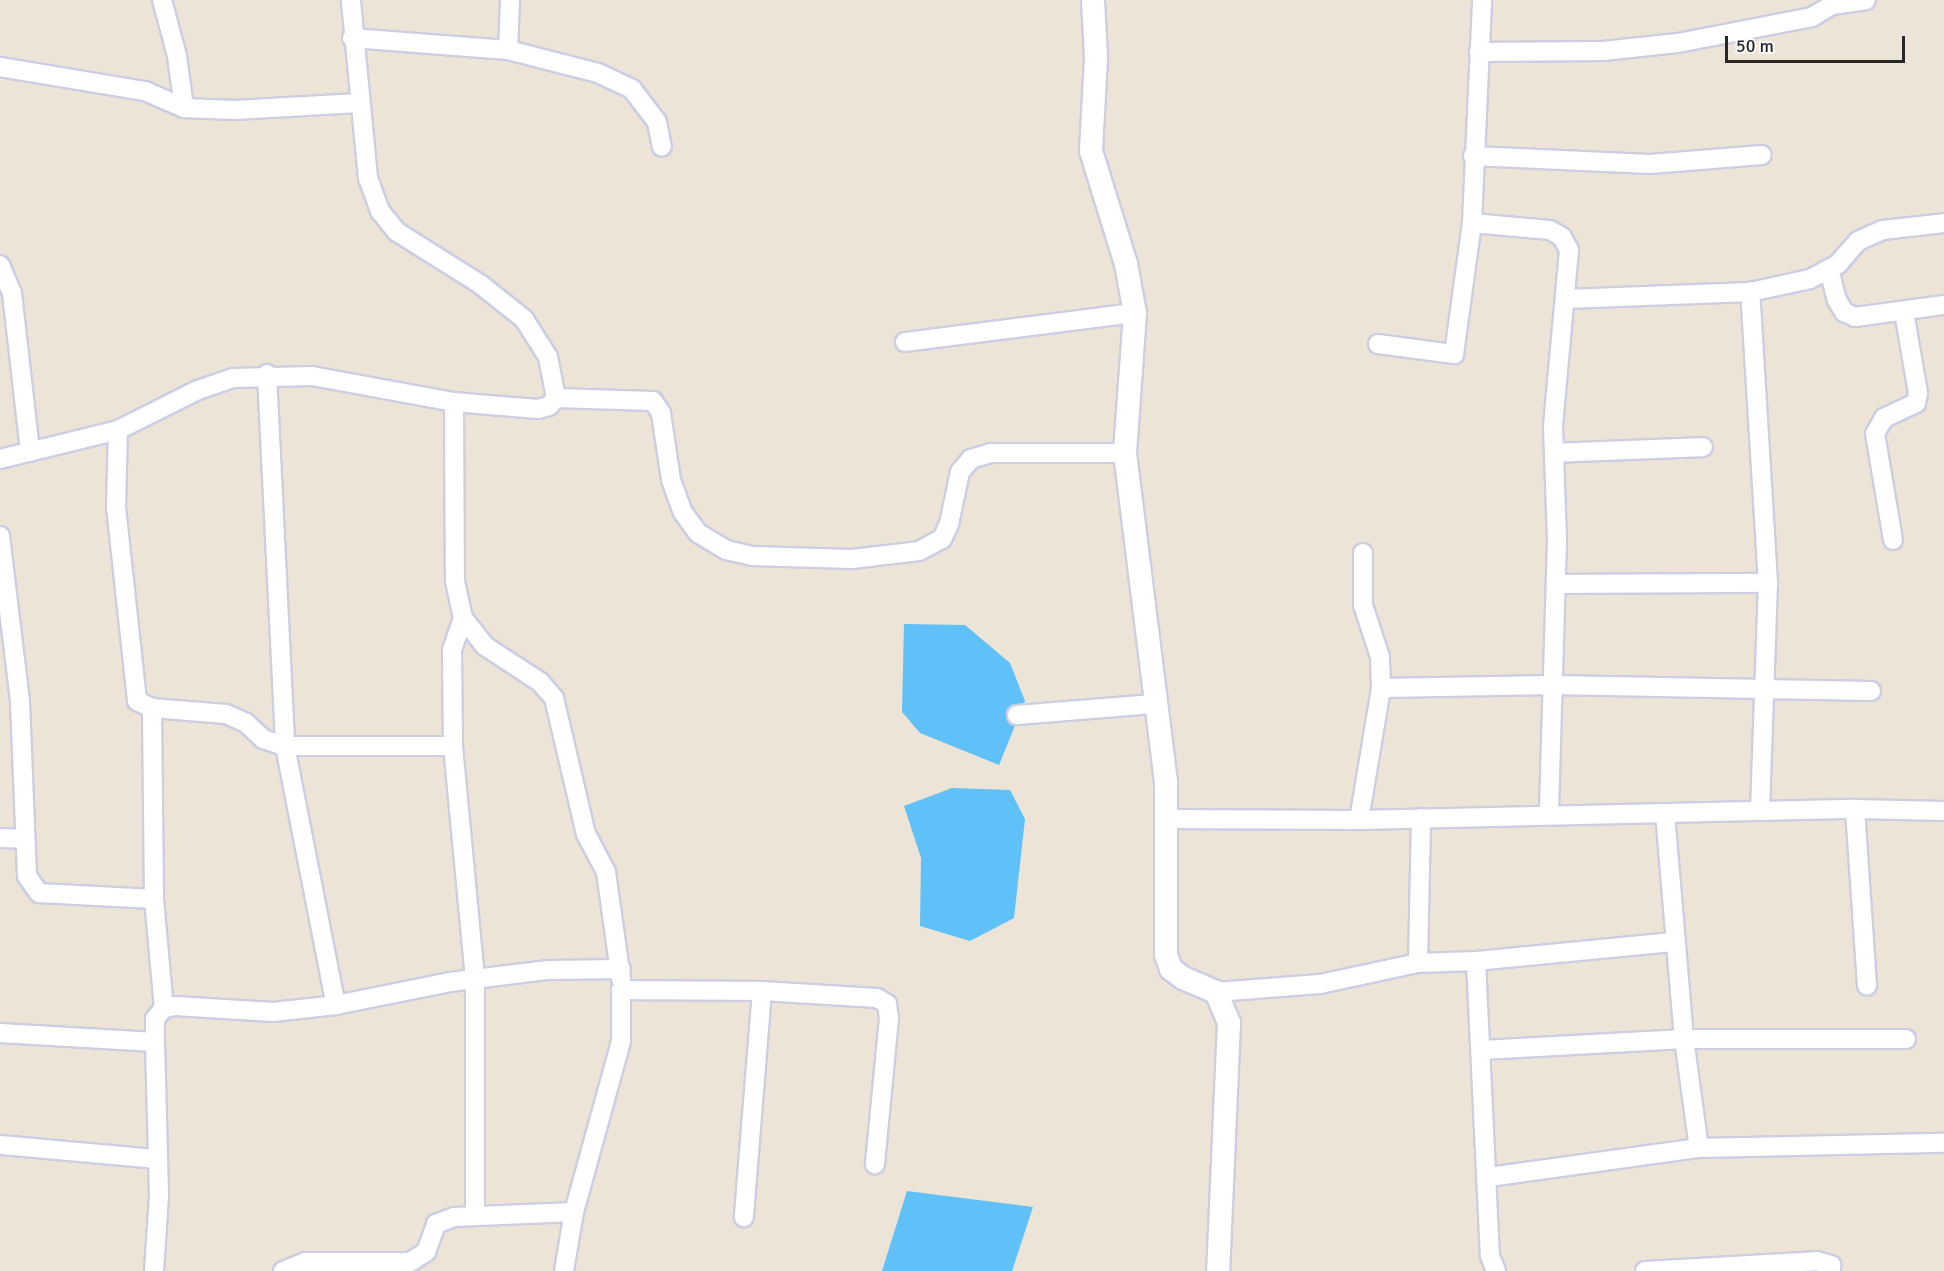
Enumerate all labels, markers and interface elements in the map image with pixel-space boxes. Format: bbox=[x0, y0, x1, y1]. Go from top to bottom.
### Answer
scale bar bbox=[1728, 24, 1908, 62]
text: 50 m bbox=[1736, 35, 1774, 57]

